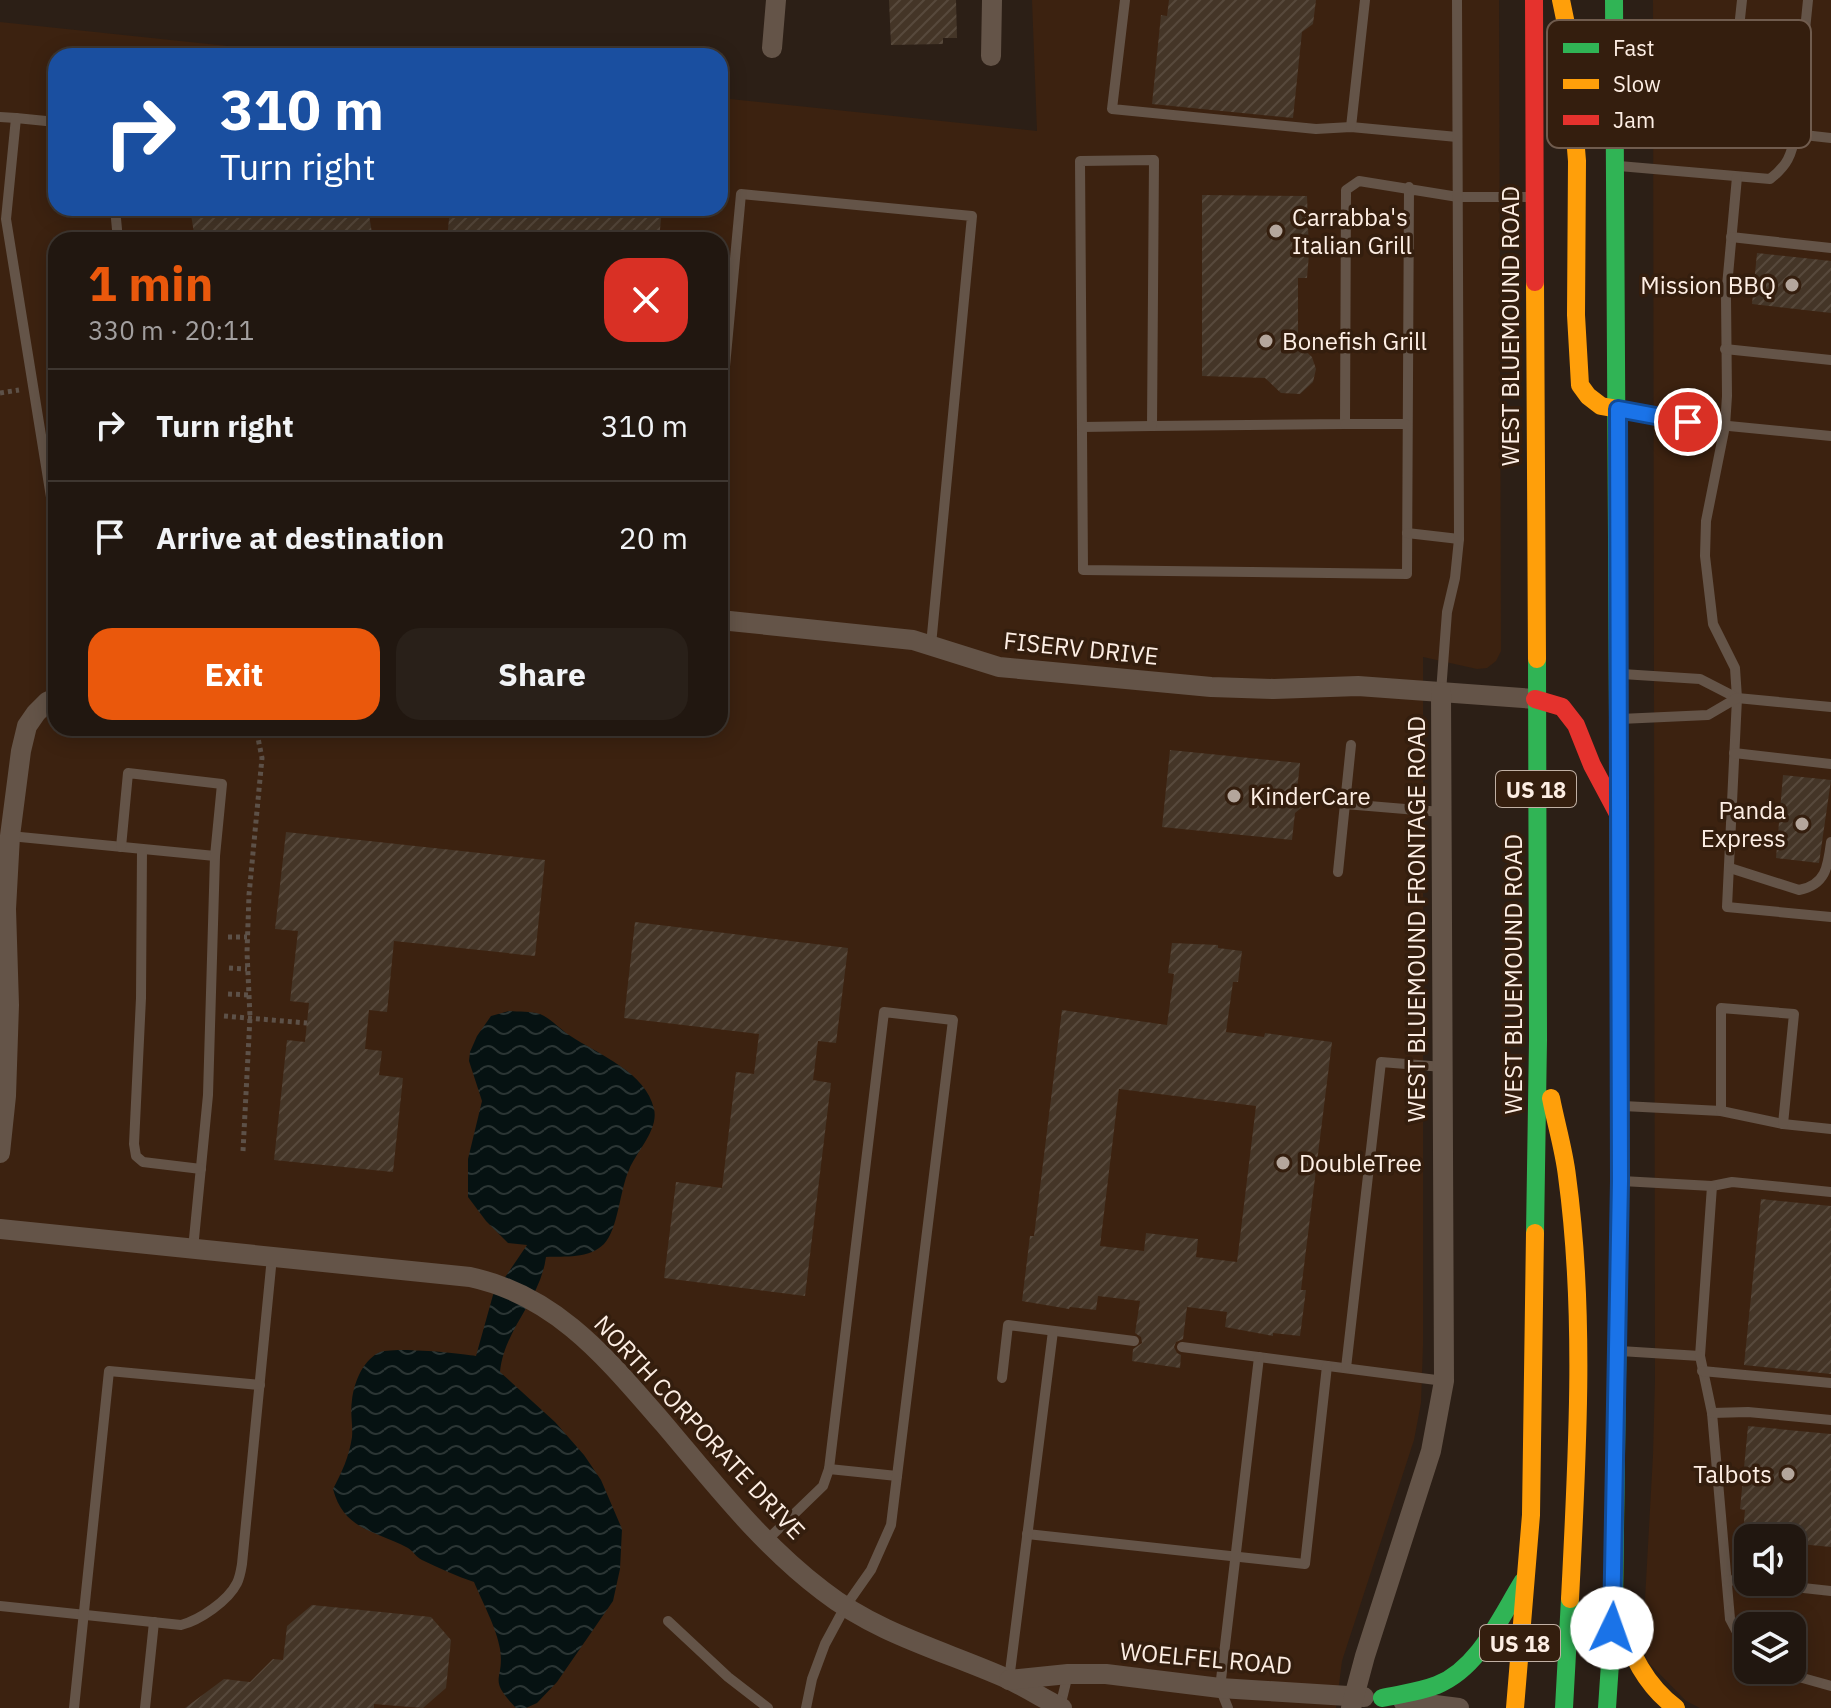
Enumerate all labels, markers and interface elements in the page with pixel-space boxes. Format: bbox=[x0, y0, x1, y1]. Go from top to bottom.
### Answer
legend bbox=[1547, 20, 1811, 148]
text: Fast bbox=[1613, 33, 1654, 62]
text: Slow bbox=[1613, 69, 1661, 98]
text: 310 m bbox=[220, 73, 384, 145]
icon: right bbox=[88, 80, 192, 184]
text: Jam bbox=[1613, 105, 1655, 134]
text: Turn right bbox=[220, 143, 376, 190]
street label: WEST BLUEMOUND ROAD bbox=[1494, 186, 1526, 466]
place label: Carrabba's Italian Grill bbox=[1292, 201, 1412, 261]
marker: Carrabba's Italian Grill bbox=[1267, 222, 1285, 240]
text: 1 min bbox=[88, 252, 213, 314]
button: close bbox=[604, 258, 688, 342]
place label: Mission BBQ bbox=[1640, 269, 1776, 301]
marker: Mission BBQ bbox=[1783, 276, 1801, 294]
text: 330 m · 20:11 bbox=[88, 313, 254, 347]
place label: Bonefish Grill bbox=[1282, 325, 1427, 357]
marker: Bonefish Grill bbox=[1257, 332, 1275, 350]
pin bbox=[1654, 388, 1722, 456]
icon: arrive bbox=[1666, 400, 1710, 444]
icon: right bbox=[88, 403, 132, 447]
text: Turn right bbox=[156, 406, 294, 445]
text: 310 m bbox=[601, 406, 688, 445]
icon: arrive bbox=[88, 515, 132, 559]
text: Arrive at destination bbox=[156, 518, 444, 557]
text: 20 m bbox=[619, 518, 688, 557]
street label: FISERV DRIVE bbox=[1002, 624, 1160, 672]
button: Exit bbox=[88, 628, 380, 720]
button: Share bbox=[396, 628, 688, 720]
street label: WEST BLUEMOUND FRONTAGE ROAD bbox=[1400, 716, 1432, 1122]
road number: US 18 bbox=[1496, 771, 1576, 807]
place label: KinderCare bbox=[1250, 780, 1371, 812]
marker: KinderCare bbox=[1225, 787, 1243, 805]
place label: Panda Express bbox=[1701, 794, 1786, 854]
marker: Panda Express bbox=[1793, 815, 1811, 833]
street label: WEST BLUEMOUND ROAD bbox=[1497, 834, 1529, 1114]
place label: DoubleTree bbox=[1299, 1147, 1422, 1179]
marker: DoubleTree bbox=[1274, 1154, 1292, 1172]
street label: NORTH CORPORATE DRIVE bbox=[587, 1308, 813, 1546]
place label: Talbots bbox=[1693, 1458, 1772, 1490]
marker: Talbots bbox=[1779, 1465, 1797, 1483]
map controls bbox=[1734, 1524, 1806, 1684]
button: sound bbox=[1734, 1524, 1806, 1596]
position arrow bbox=[1570, 1586, 1654, 1670]
button: layers bbox=[1734, 1612, 1806, 1684]
road number: US 18 bbox=[1480, 1625, 1560, 1661]
street label: WOELFEL ROAD bbox=[1119, 1635, 1293, 1681]

